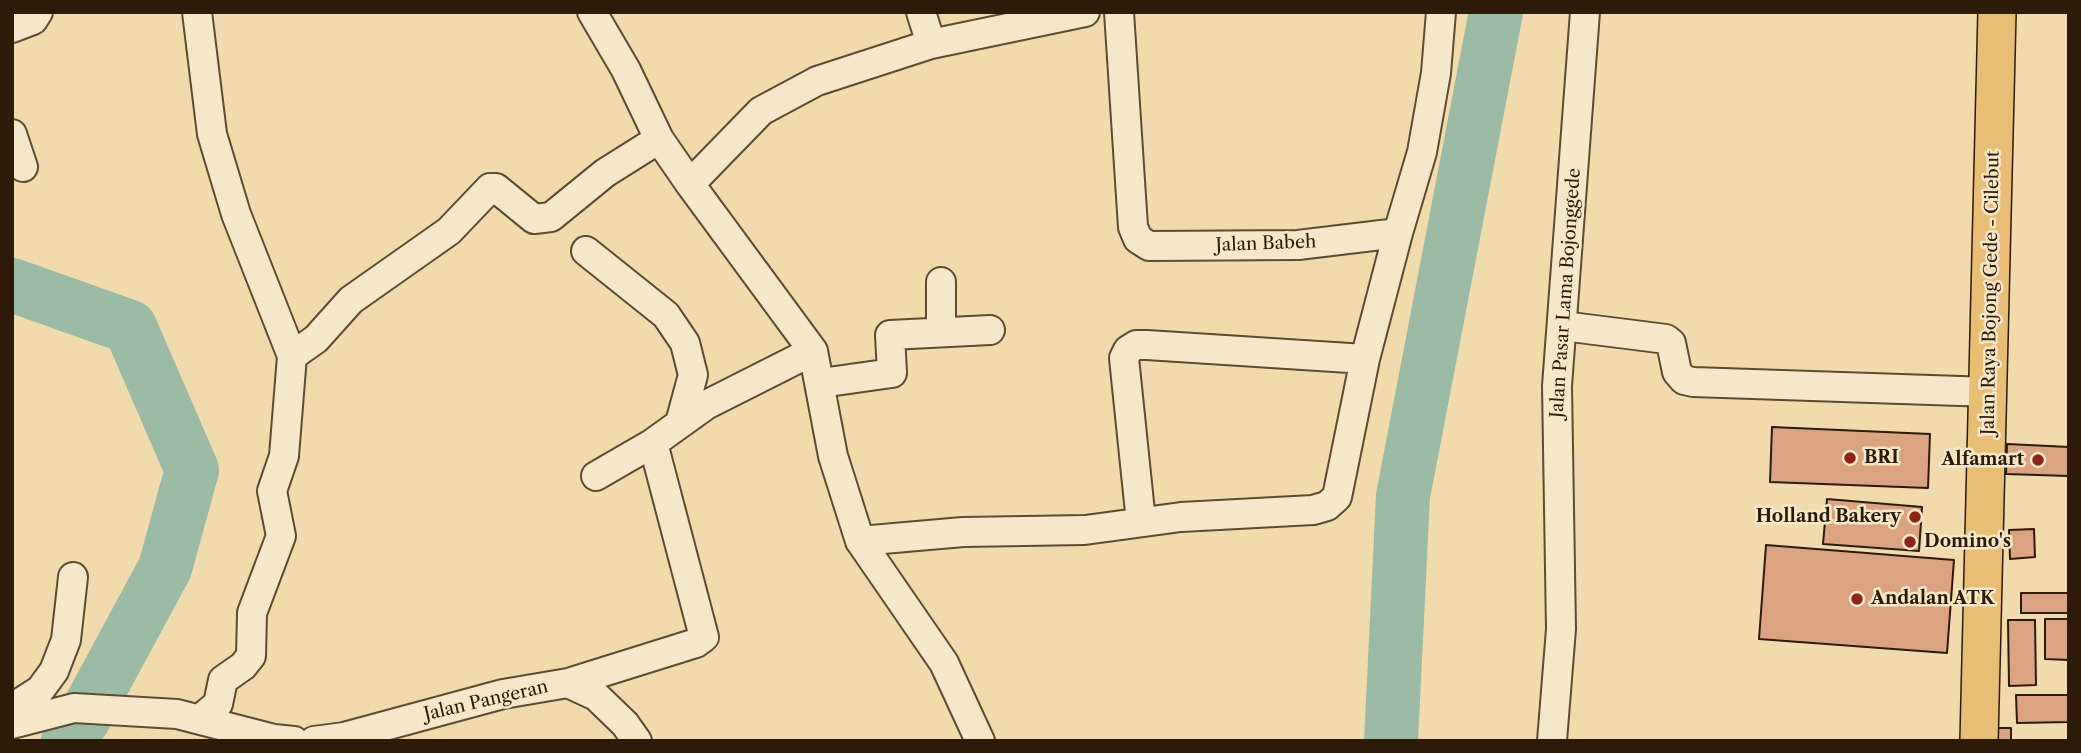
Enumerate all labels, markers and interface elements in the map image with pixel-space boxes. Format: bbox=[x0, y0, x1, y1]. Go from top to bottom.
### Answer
street label: Jalan Raya Bojong Gede - Cilebut bbox=[1978, 151, 2004, 435]
street label: Jalan Pasar Lama Bojonggede bbox=[1546, 167, 1586, 419]
street label: Jalan Babeh bbox=[1215, 231, 1317, 257]
place label: BRI bbox=[1864, 447, 1899, 469]
place label: Alfamart bbox=[1941, 449, 2024, 471]
marker: BRI bbox=[1842, 450, 1858, 466]
marker: Alfamart bbox=[2030, 452, 2046, 468]
place label: Holland Bakery bbox=[1756, 506, 1901, 528]
marker: Holland Bakery bbox=[1907, 509, 1923, 525]
place label: Domino's bbox=[1924, 531, 2011, 553]
marker: Domino's bbox=[1902, 534, 1918, 550]
place label: Andalan ATK bbox=[1871, 588, 1994, 610]
marker: Andalan ATK bbox=[1849, 591, 1865, 607]
street label: Jalan Pangeran bbox=[422, 676, 550, 726]

